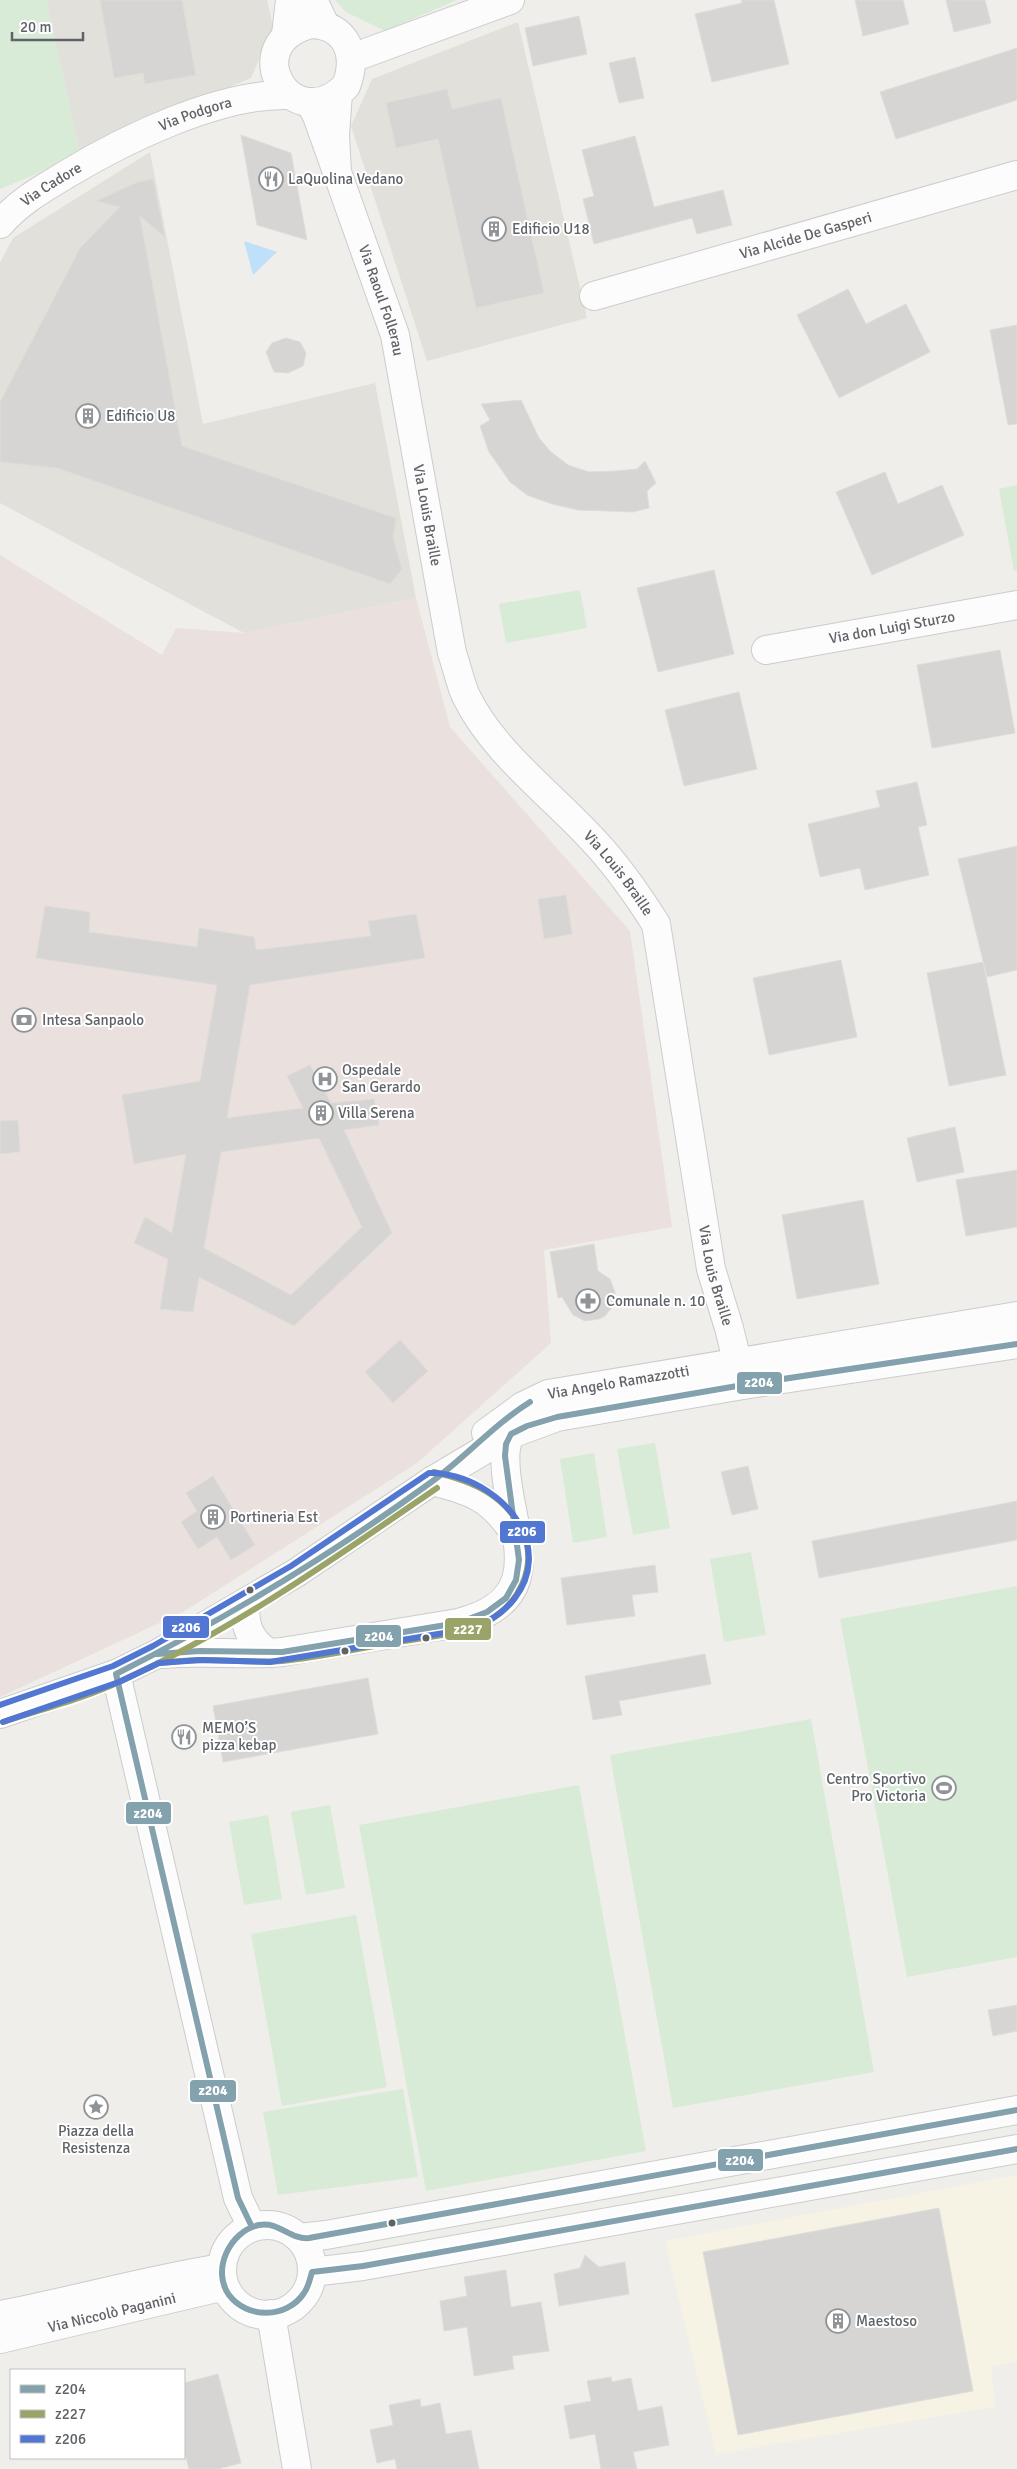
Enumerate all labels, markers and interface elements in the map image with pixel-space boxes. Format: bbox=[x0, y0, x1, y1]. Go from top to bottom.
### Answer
scale bar bbox=[12, 10, 84, 42]
text: 20 m bbox=[20, 18, 51, 36]
street label: Via Podgora bbox=[156, 93, 234, 135]
street label: Via Cadore bbox=[17, 158, 85, 210]
restaurant icon: LaQuolina Vedano bbox=[258, 166, 284, 192]
place label: LaQuolina Vedano bbox=[288, 170, 404, 188]
street label: Via Alcide De Gasperi bbox=[737, 208, 874, 263]
building icon: Edificio U18 bbox=[481, 216, 507, 242]
place label: Edificio U18 bbox=[512, 220, 590, 238]
street label: Via Raoul Follerau bbox=[355, 242, 408, 357]
building icon: Edificio U8 bbox=[75, 403, 101, 429]
place label: Edificio U8 bbox=[106, 407, 175, 425]
street label: Via Louis Braille bbox=[409, 463, 445, 567]
street label: Via don Luigi Sturzo bbox=[828, 607, 957, 648]
street label: Via Louis Braille bbox=[580, 827, 657, 919]
bank icon: Intesa Sanpaolo bbox=[11, 1007, 37, 1033]
place label: Intesa Sanpaolo bbox=[42, 1011, 144, 1029]
place label: Ospedale San Gerardo bbox=[342, 1061, 421, 1096]
hospital icon: Ospedale San Gerardo bbox=[312, 1066, 338, 1092]
building icon: Villa Serena bbox=[308, 1100, 334, 1126]
place label: Villa Serena bbox=[338, 1104, 415, 1122]
street label: Via Louis Braille bbox=[695, 1224, 737, 1328]
pharmacy icon: Comunale n. 10 bbox=[575, 1288, 601, 1314]
place label: Comunale n. 10 bbox=[606, 1292, 705, 1310]
street label: Via Angelo Ramazzotti bbox=[546, 1362, 691, 1403]
line badge: z204 bbox=[736, 1371, 783, 1395]
text: z204 bbox=[745, 1374, 774, 1391]
building icon: Portineria Est bbox=[200, 1504, 226, 1530]
place label: Portineria Est bbox=[230, 1508, 318, 1526]
line badge: z206 bbox=[499, 1520, 546, 1544]
text: z206 bbox=[508, 1523, 537, 1540]
unlabelled marker bbox=[245, 1585, 255, 1595]
line badge: z206 bbox=[162, 1615, 210, 1639]
line badge: z227 bbox=[444, 1617, 492, 1641]
text: z206 bbox=[172, 1619, 201, 1636]
text: z227 bbox=[454, 1621, 483, 1638]
line badge: z204 bbox=[355, 1624, 402, 1648]
text: z204 bbox=[365, 1628, 394, 1645]
unlabelled marker bbox=[421, 1633, 431, 1643]
unlabelled marker bbox=[340, 1646, 350, 1656]
place label: MEMO’S pizza kebap bbox=[202, 1719, 277, 1754]
restaurant icon: MEMO’S pizza kebap bbox=[171, 1724, 197, 1750]
place label: Centro Sportivo Pro Victoria bbox=[826, 1770, 926, 1805]
sports icon: Centro Sportivo Pro Victoria bbox=[931, 1775, 957, 1801]
line badge: z204 bbox=[125, 1801, 172, 1825]
text: z204 bbox=[134, 1805, 163, 1822]
line badge: z204 bbox=[189, 2079, 237, 2103]
text: z204 bbox=[199, 2082, 228, 2099]
place icon: Piazza della Resistenza bbox=[83, 2094, 109, 2120]
place label: Piazza della Resistenza bbox=[58, 2122, 134, 2157]
line badge: z204 bbox=[717, 2148, 764, 2172]
text: z204 bbox=[726, 2152, 755, 2169]
unlabelled marker bbox=[387, 2218, 397, 2228]
street label: Via Niccolò Paganini bbox=[46, 2289, 178, 2336]
building icon: Maestoso bbox=[825, 2308, 851, 2334]
place label: Maestoso bbox=[856, 2312, 917, 2330]
legend bbox=[10, 2369, 185, 2459]
text: z204 bbox=[55, 2380, 86, 2398]
text: z227 bbox=[55, 2405, 86, 2423]
text: z206 bbox=[55, 2430, 86, 2448]

